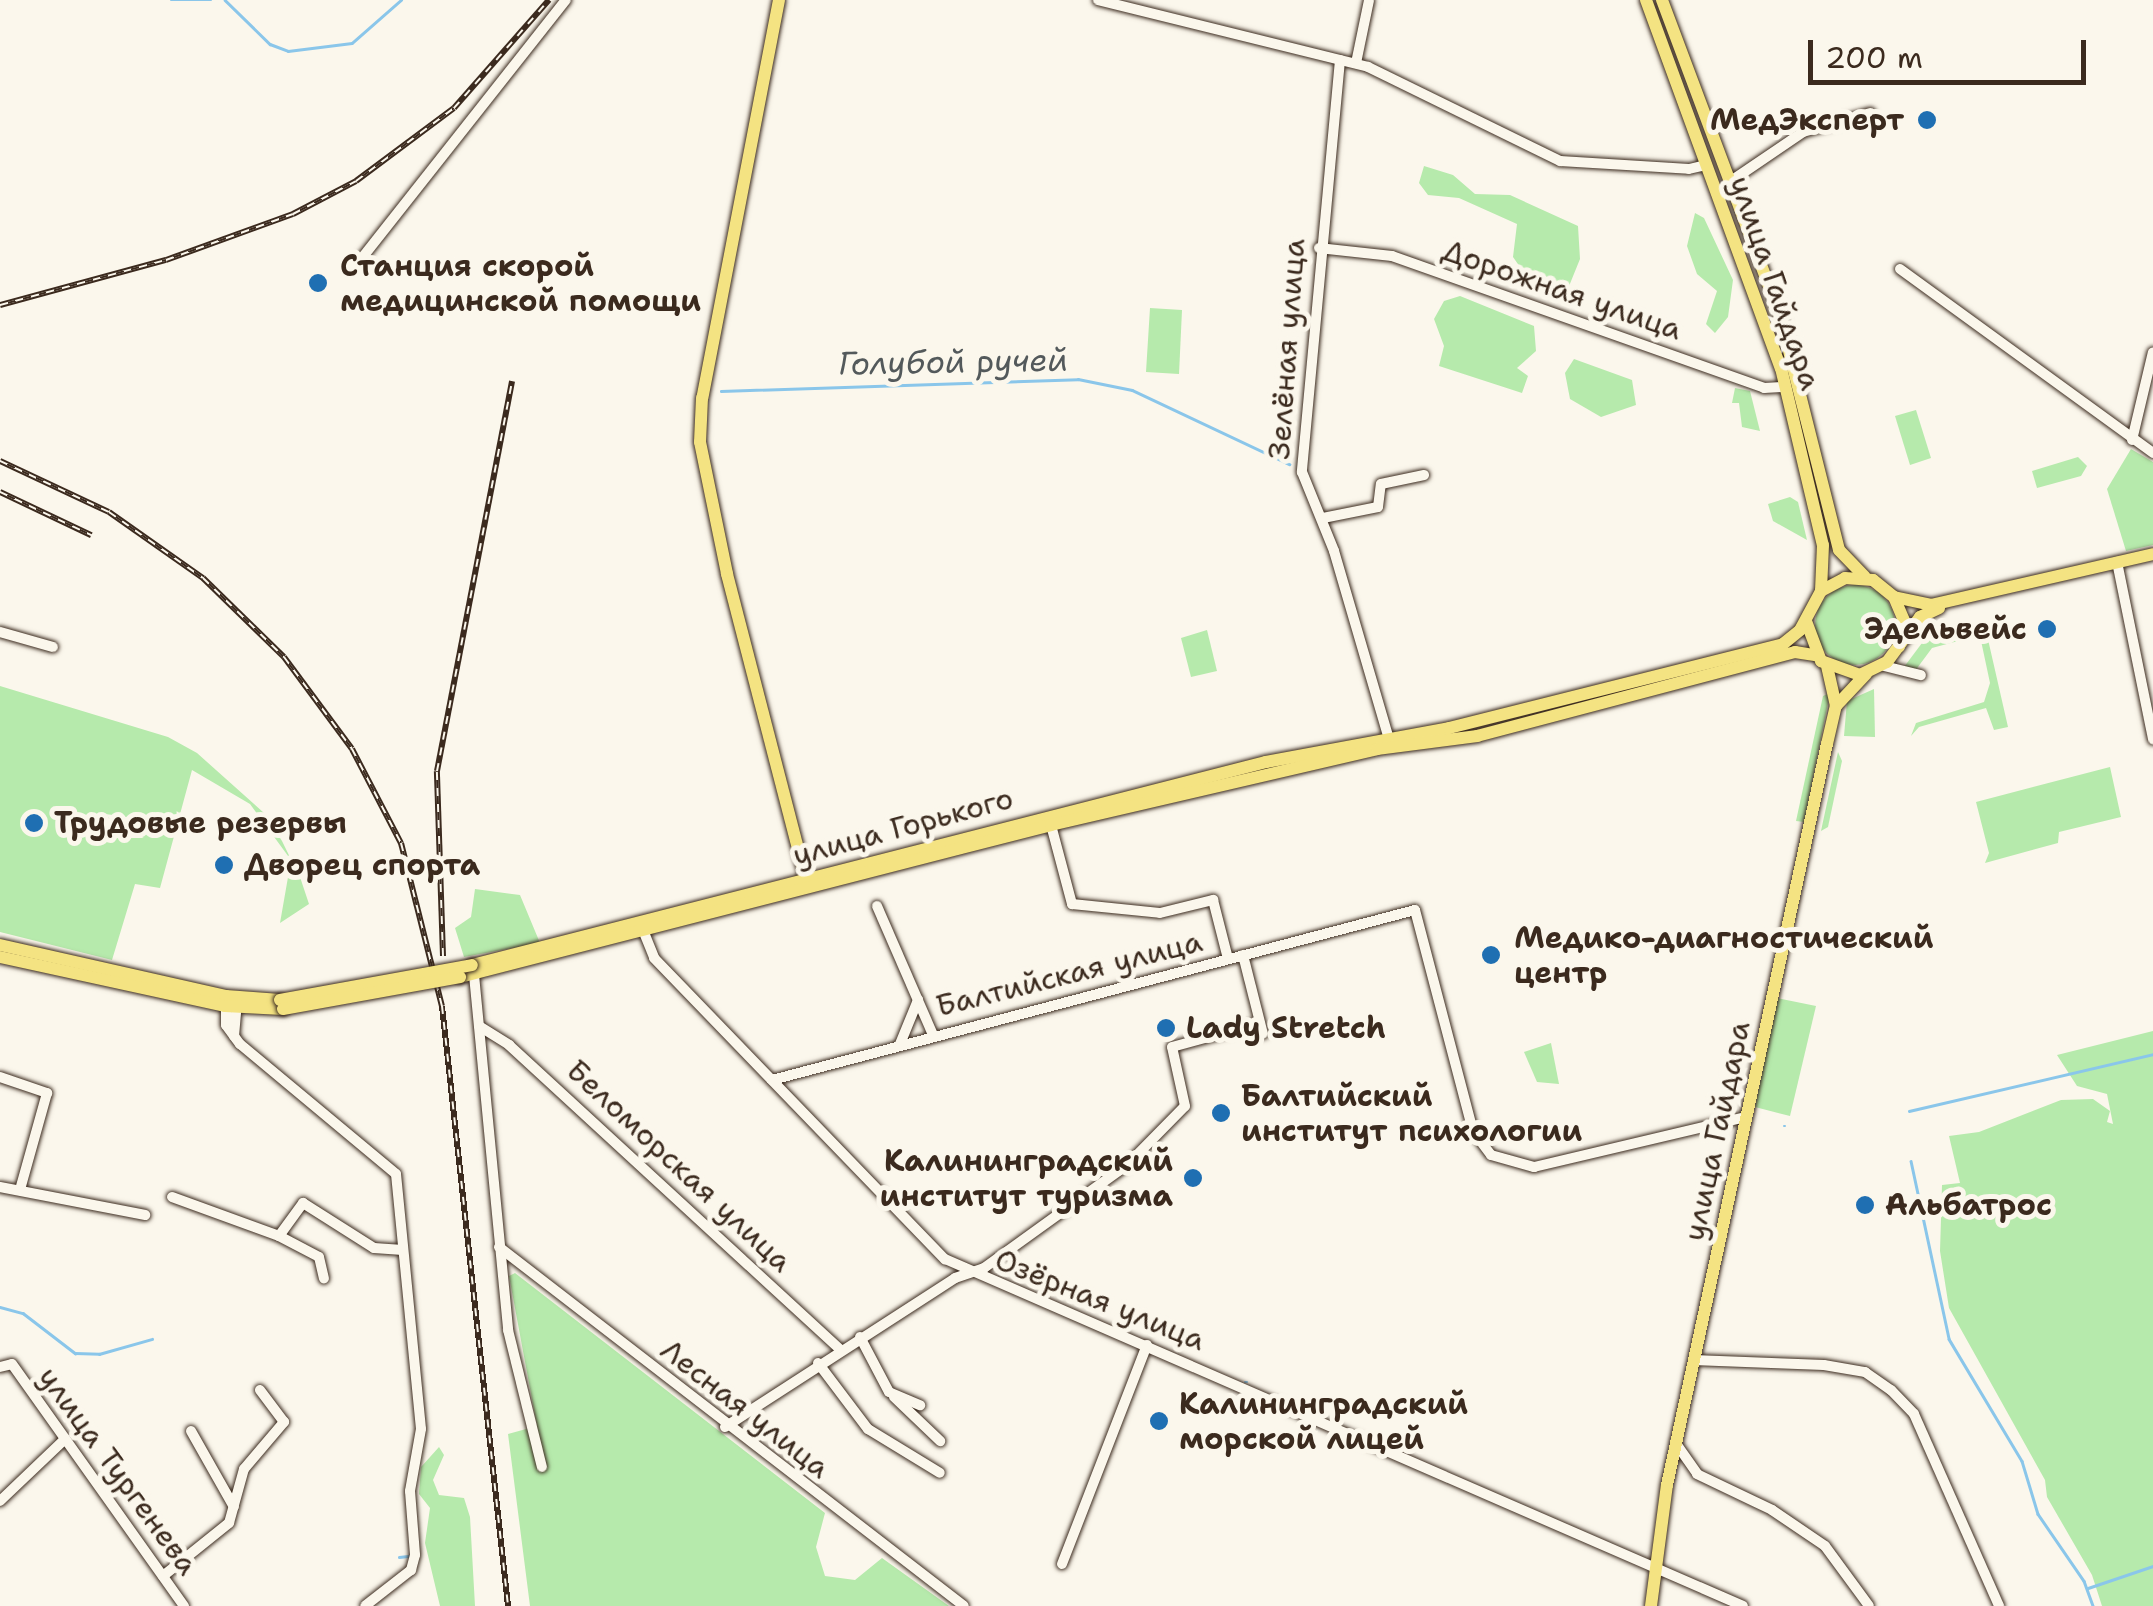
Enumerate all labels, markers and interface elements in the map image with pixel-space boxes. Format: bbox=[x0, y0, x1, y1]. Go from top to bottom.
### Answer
scale bar bbox=[1813, 20, 2090, 82]
text: 200 m bbox=[1825, 37, 1923, 78]
place label: МедЭксперт bbox=[1710, 102, 1904, 138]
marker: МедЭксперт bbox=[1914, 107, 1940, 133]
street label: улица Гайдара bbox=[1722, 171, 1828, 395]
street label: Дорожная улица bbox=[1437, 232, 1687, 348]
street label: Зелёная улица bbox=[1261, 237, 1313, 461]
place label: Станция скорой медицинской помощи bbox=[340, 248, 701, 318]
marker: Станция скорой медицинской помощи bbox=[305, 270, 331, 296]
water label: Голубой ручей bbox=[838, 341, 1068, 383]
place label: Эдельвейс bbox=[1864, 611, 2027, 647]
marker: Эдельвейс bbox=[2036, 618, 2058, 640]
street label: улица Горького bbox=[789, 780, 1017, 874]
place label: Трудовые резервы bbox=[54, 805, 347, 841]
marker: Трудовые резервы bbox=[23, 812, 45, 834]
place label: Дворец спорта bbox=[244, 847, 480, 883]
marker: Дворец спорта bbox=[213, 854, 235, 876]
place label: Медико-диагностический центр bbox=[1514, 920, 1933, 990]
street label: Балтийская улица bbox=[932, 924, 1206, 1024]
marker: Медико-диагностический центр bbox=[1478, 942, 1504, 968]
place label: Lady Stretch bbox=[1186, 1010, 1386, 1046]
marker: Lady Stretch bbox=[1155, 1017, 1177, 1039]
street label: улица Гайдара bbox=[1676, 1018, 1758, 1244]
street label: Беломорская улица bbox=[559, 1052, 799, 1280]
place label: Балтийский институт психологии bbox=[1241, 1078, 1582, 1148]
marker: Балтийский институт психологии bbox=[1210, 1102, 1232, 1124]
place label: Калининградский институт туризма bbox=[880, 1143, 1173, 1214]
marker: Калининградский институт туризма bbox=[1182, 1167, 1204, 1189]
place label: Альбатрос bbox=[1885, 1187, 2052, 1223]
marker: Альбатрос bbox=[1854, 1194, 1876, 1216]
street label: Озёрная улица bbox=[990, 1241, 1210, 1359]
street label: Лесная улица bbox=[653, 1332, 837, 1486]
street label: улица Тургенева bbox=[31, 1360, 205, 1582]
place label: Калининградский морской лицей bbox=[1179, 1386, 1468, 1456]
marker: Калининградский морской лицей bbox=[1148, 1410, 1170, 1432]

